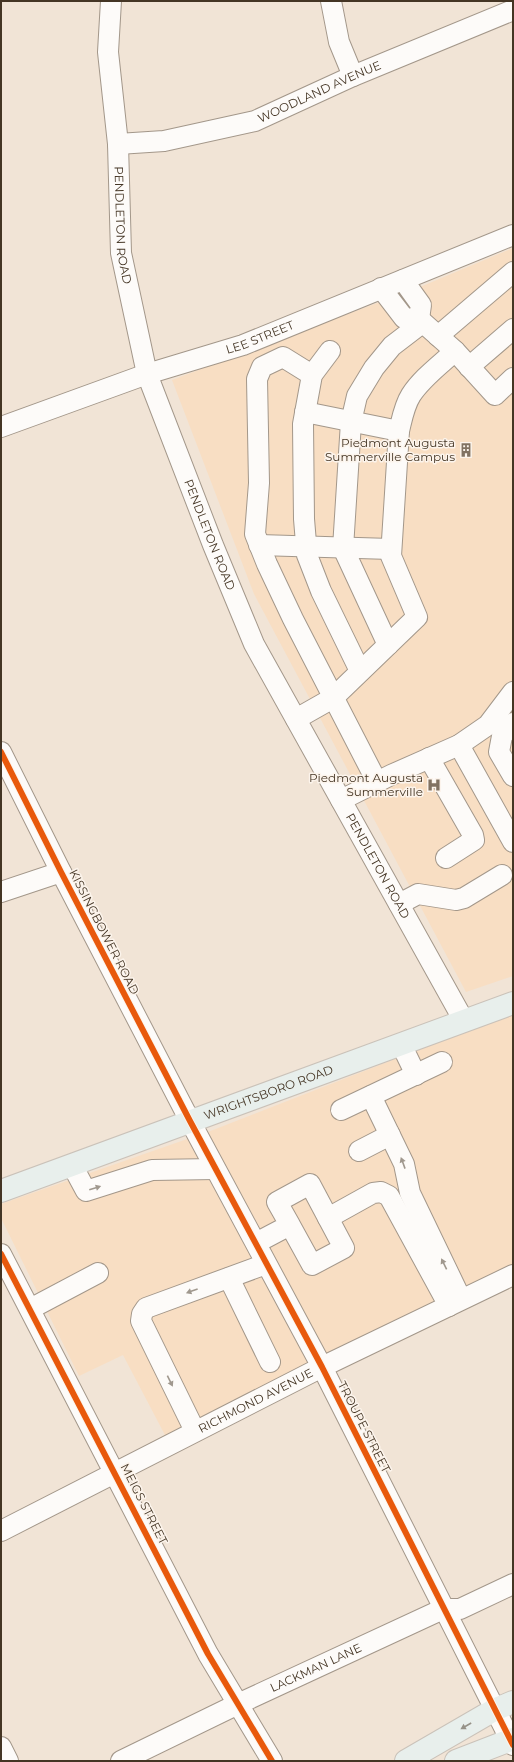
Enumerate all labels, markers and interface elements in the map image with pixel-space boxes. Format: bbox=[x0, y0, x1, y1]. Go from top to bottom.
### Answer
street label: WOODLAND AVENUE bbox=[255, 57, 383, 126]
street label: PENDLETON ROAD bbox=[112, 166, 135, 285]
street label: LEE STREET bbox=[224, 317, 296, 357]
place label: Piedmont Augusta Summerville Campus bbox=[325, 435, 455, 464]
building icon: Piedmont Augusta Summerville Campus bbox=[458, 442, 474, 458]
street label: PENDLETON ROAD bbox=[181, 477, 239, 592]
place label: Piedmont Augusta Summerville bbox=[309, 770, 423, 799]
hospital icon: Piedmont Augusta Summerville bbox=[426, 777, 442, 793]
street label: PENDLETON ROAD bbox=[343, 810, 413, 921]
street label: KISSINGBOWER ROAD bbox=[66, 867, 143, 997]
street label: WRIGHTSBORO ROAD bbox=[202, 1062, 335, 1123]
one-way arrow bbox=[399, 1157, 405, 1169]
one-way arrow bbox=[89, 1185, 101, 1191]
one-way arrow bbox=[441, 1259, 447, 1270]
one-way arrow bbox=[186, 1289, 198, 1295]
street label: RICHMOND AVENUE bbox=[196, 1365, 315, 1436]
one-way arrow bbox=[167, 1375, 173, 1387]
street label: TROUPE STREET bbox=[335, 1379, 394, 1475]
street label: MEIGS STREET bbox=[118, 1461, 171, 1547]
street label: LACKMAN LANE bbox=[268, 1640, 364, 1695]
one-way arrow bbox=[460, 1723, 472, 1730]

